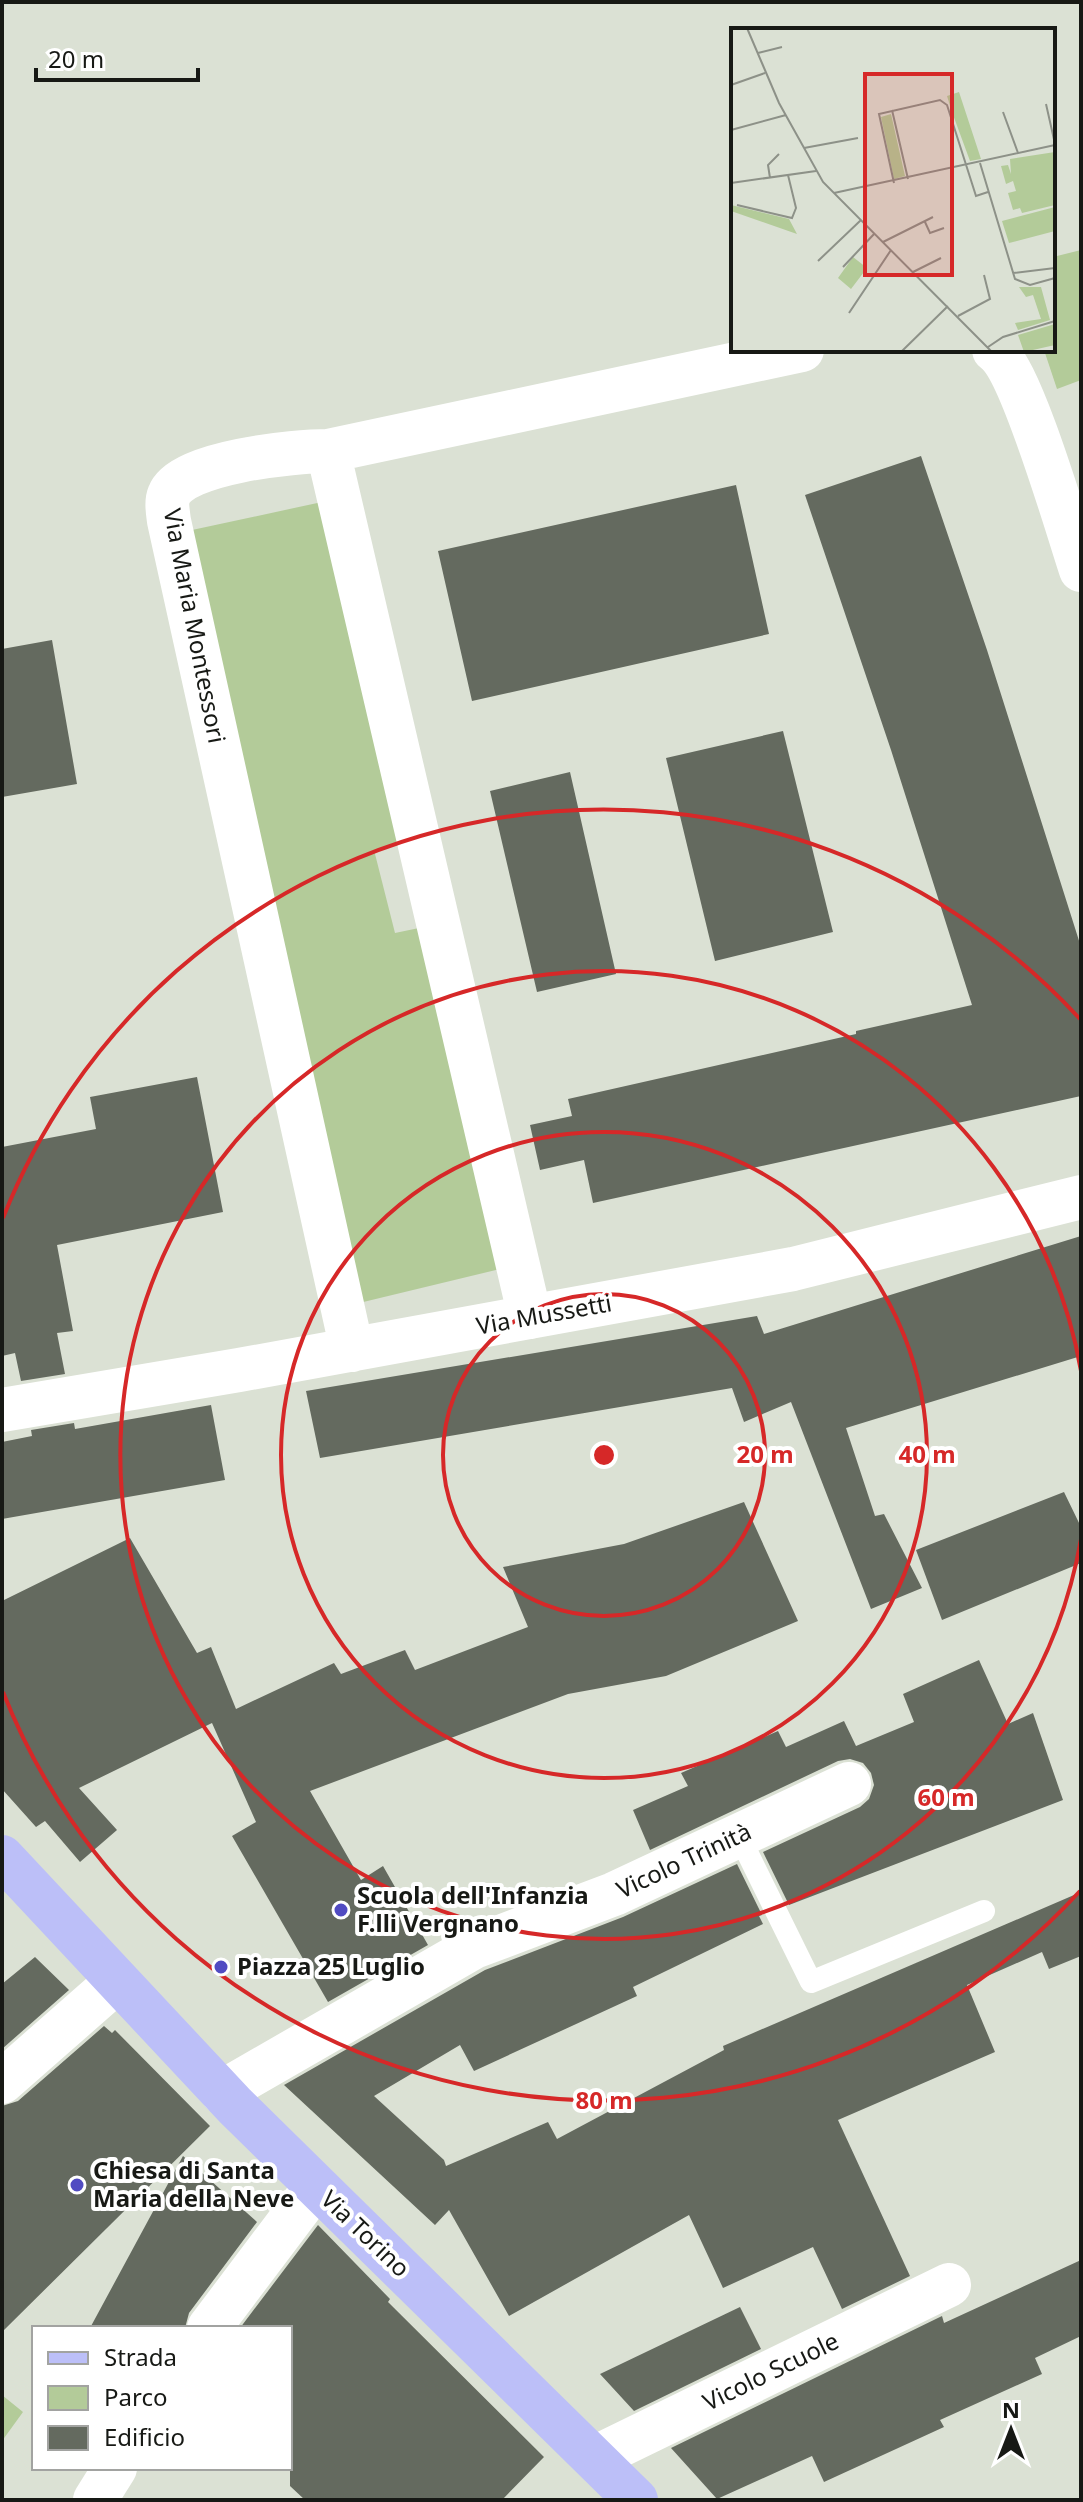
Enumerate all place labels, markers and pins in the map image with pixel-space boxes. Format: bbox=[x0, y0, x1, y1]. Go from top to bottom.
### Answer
centre of rings bbox=[590, 1441, 618, 1469]
place label: Scuola dell'Infanzia F.lli Vergnano bbox=[357, 1878, 589, 1939]
marker: Scuola dell'Infanzia F.lli Vergnano bbox=[332, 1901, 350, 1919]
place label: Piazza 25 Luglio bbox=[237, 1949, 425, 1982]
marker: Piazza 25 Luglio bbox=[212, 1958, 230, 1976]
place label: Chiesa di Santa Maria della Neve bbox=[93, 2153, 294, 2214]
marker: Chiesa di Santa Maria della Neve bbox=[68, 2176, 86, 2194]

